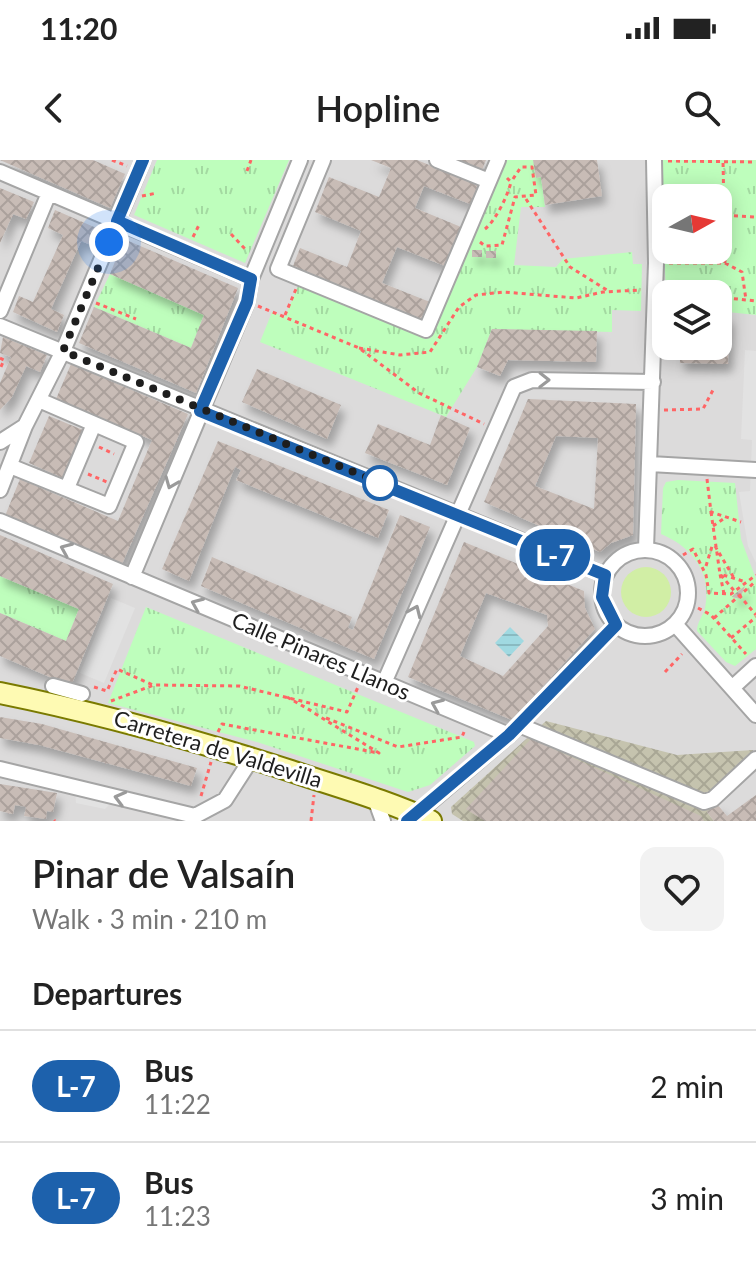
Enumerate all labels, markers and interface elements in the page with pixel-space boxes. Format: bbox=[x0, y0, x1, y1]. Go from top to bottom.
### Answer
text: 11:20 bbox=[40, 10, 117, 46]
icon: back bbox=[32, 86, 76, 130]
text: Hopline bbox=[316, 86, 440, 130]
icon: search bbox=[680, 86, 724, 130]
north arrow bbox=[652, 184, 732, 264]
map controls bbox=[652, 184, 732, 360]
your location bbox=[89, 222, 129, 262]
button: layers bbox=[652, 280, 732, 360]
one-way arrow bbox=[538, 371, 551, 389]
unlabelled marker bbox=[363, 466, 397, 500]
one-way arrow bbox=[164, 475, 180, 489]
line badge: L-7 bbox=[509, 529, 601, 581]
text: L-7 bbox=[535, 538, 575, 572]
one-way arrow bbox=[60, 542, 74, 559]
one-way arrow bbox=[191, 598, 206, 614]
one-way arrow bbox=[405, 605, 421, 620]
street label: Calle Pinares Llanos bbox=[228, 606, 414, 705]
one-way arrow bbox=[431, 699, 445, 715]
street label: Carretera de Valdevilla bbox=[111, 704, 326, 793]
one-way arrow bbox=[113, 791, 127, 807]
button: heart bbox=[640, 847, 724, 931]
text: Pinar de Valsaín bbox=[32, 850, 295, 896]
text: Walk · 3 min · 210 m bbox=[32, 903, 267, 935]
text: Departures bbox=[32, 975, 182, 1011]
text: Bus bbox=[144, 1052, 194, 1088]
text: 2 min bbox=[650, 1068, 724, 1104]
text: L-7 bbox=[56, 1069, 96, 1103]
text: 11:22 bbox=[144, 1088, 211, 1120]
text: Bus bbox=[144, 1164, 194, 1200]
text: 3 min bbox=[650, 1180, 724, 1216]
text: L-7 bbox=[56, 1181, 96, 1215]
text: 11:23 bbox=[144, 1200, 211, 1232]

